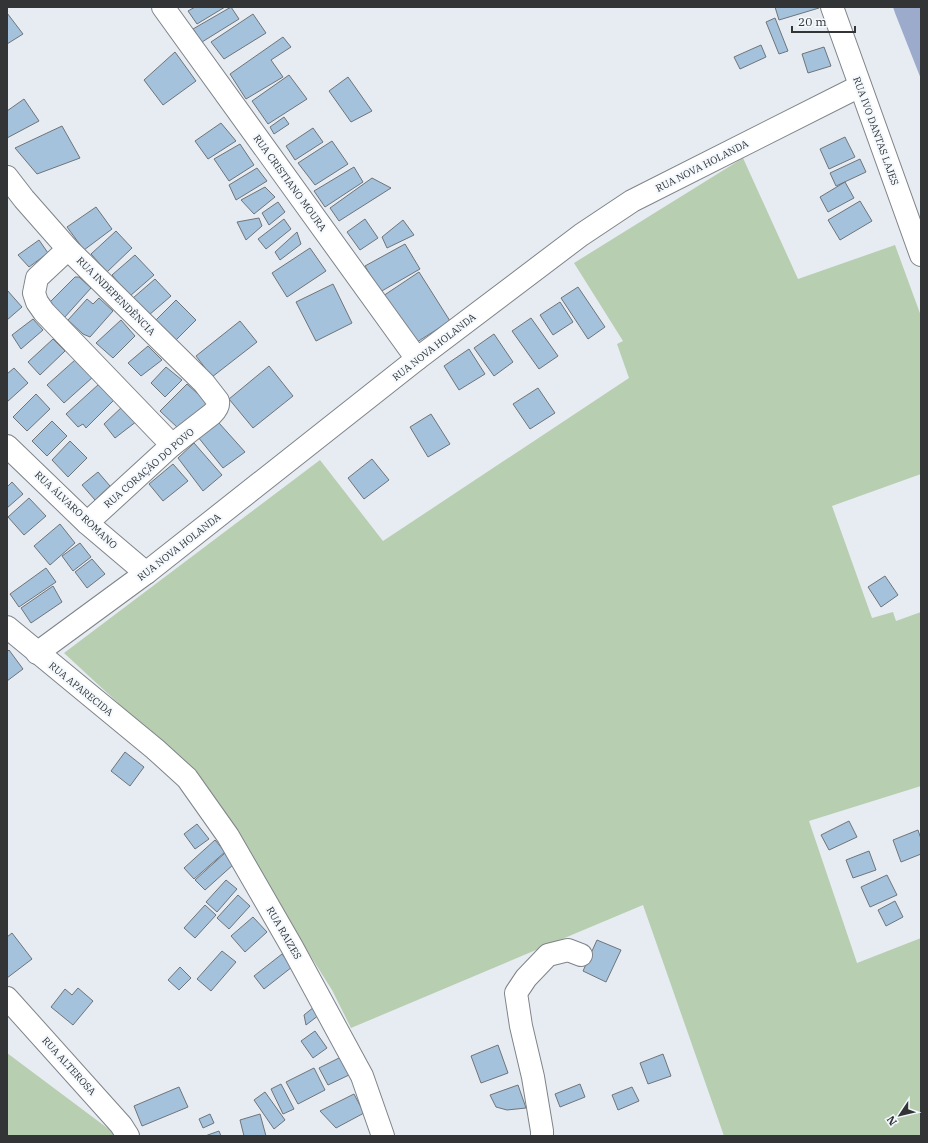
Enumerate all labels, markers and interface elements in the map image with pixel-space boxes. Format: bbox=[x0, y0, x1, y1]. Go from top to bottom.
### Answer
scale bar bbox=[792, 8, 855, 34]
text: 20 m bbox=[798, 14, 827, 29]
street label: RUA IVO DANTAS LAJES bbox=[850, 75, 902, 187]
street label: RUA CRISTIANO MOURA bbox=[251, 132, 330, 234]
street label: RUA NOVA HOLANDA bbox=[653, 137, 751, 195]
street label: RUA INDEPENDÊNCIA bbox=[74, 254, 158, 338]
street label: RUA NOVA HOLANDA bbox=[390, 310, 478, 384]
street label: RUA CORAÇÃO DO POVO bbox=[101, 425, 197, 511]
street label: RUA ÁLVARO ROMANO bbox=[32, 468, 120, 552]
street label: RUA NOVA HOLANDA bbox=[135, 510, 223, 584]
street label: RUA APARECIDA bbox=[46, 659, 116, 719]
street label: RUA RAIZES bbox=[264, 904, 304, 962]
street label: RUA ALTEROSA bbox=[39, 1034, 99, 1098]
north arrow bbox=[880, 1095, 920, 1135]
text: N bbox=[883, 1113, 900, 1128]

